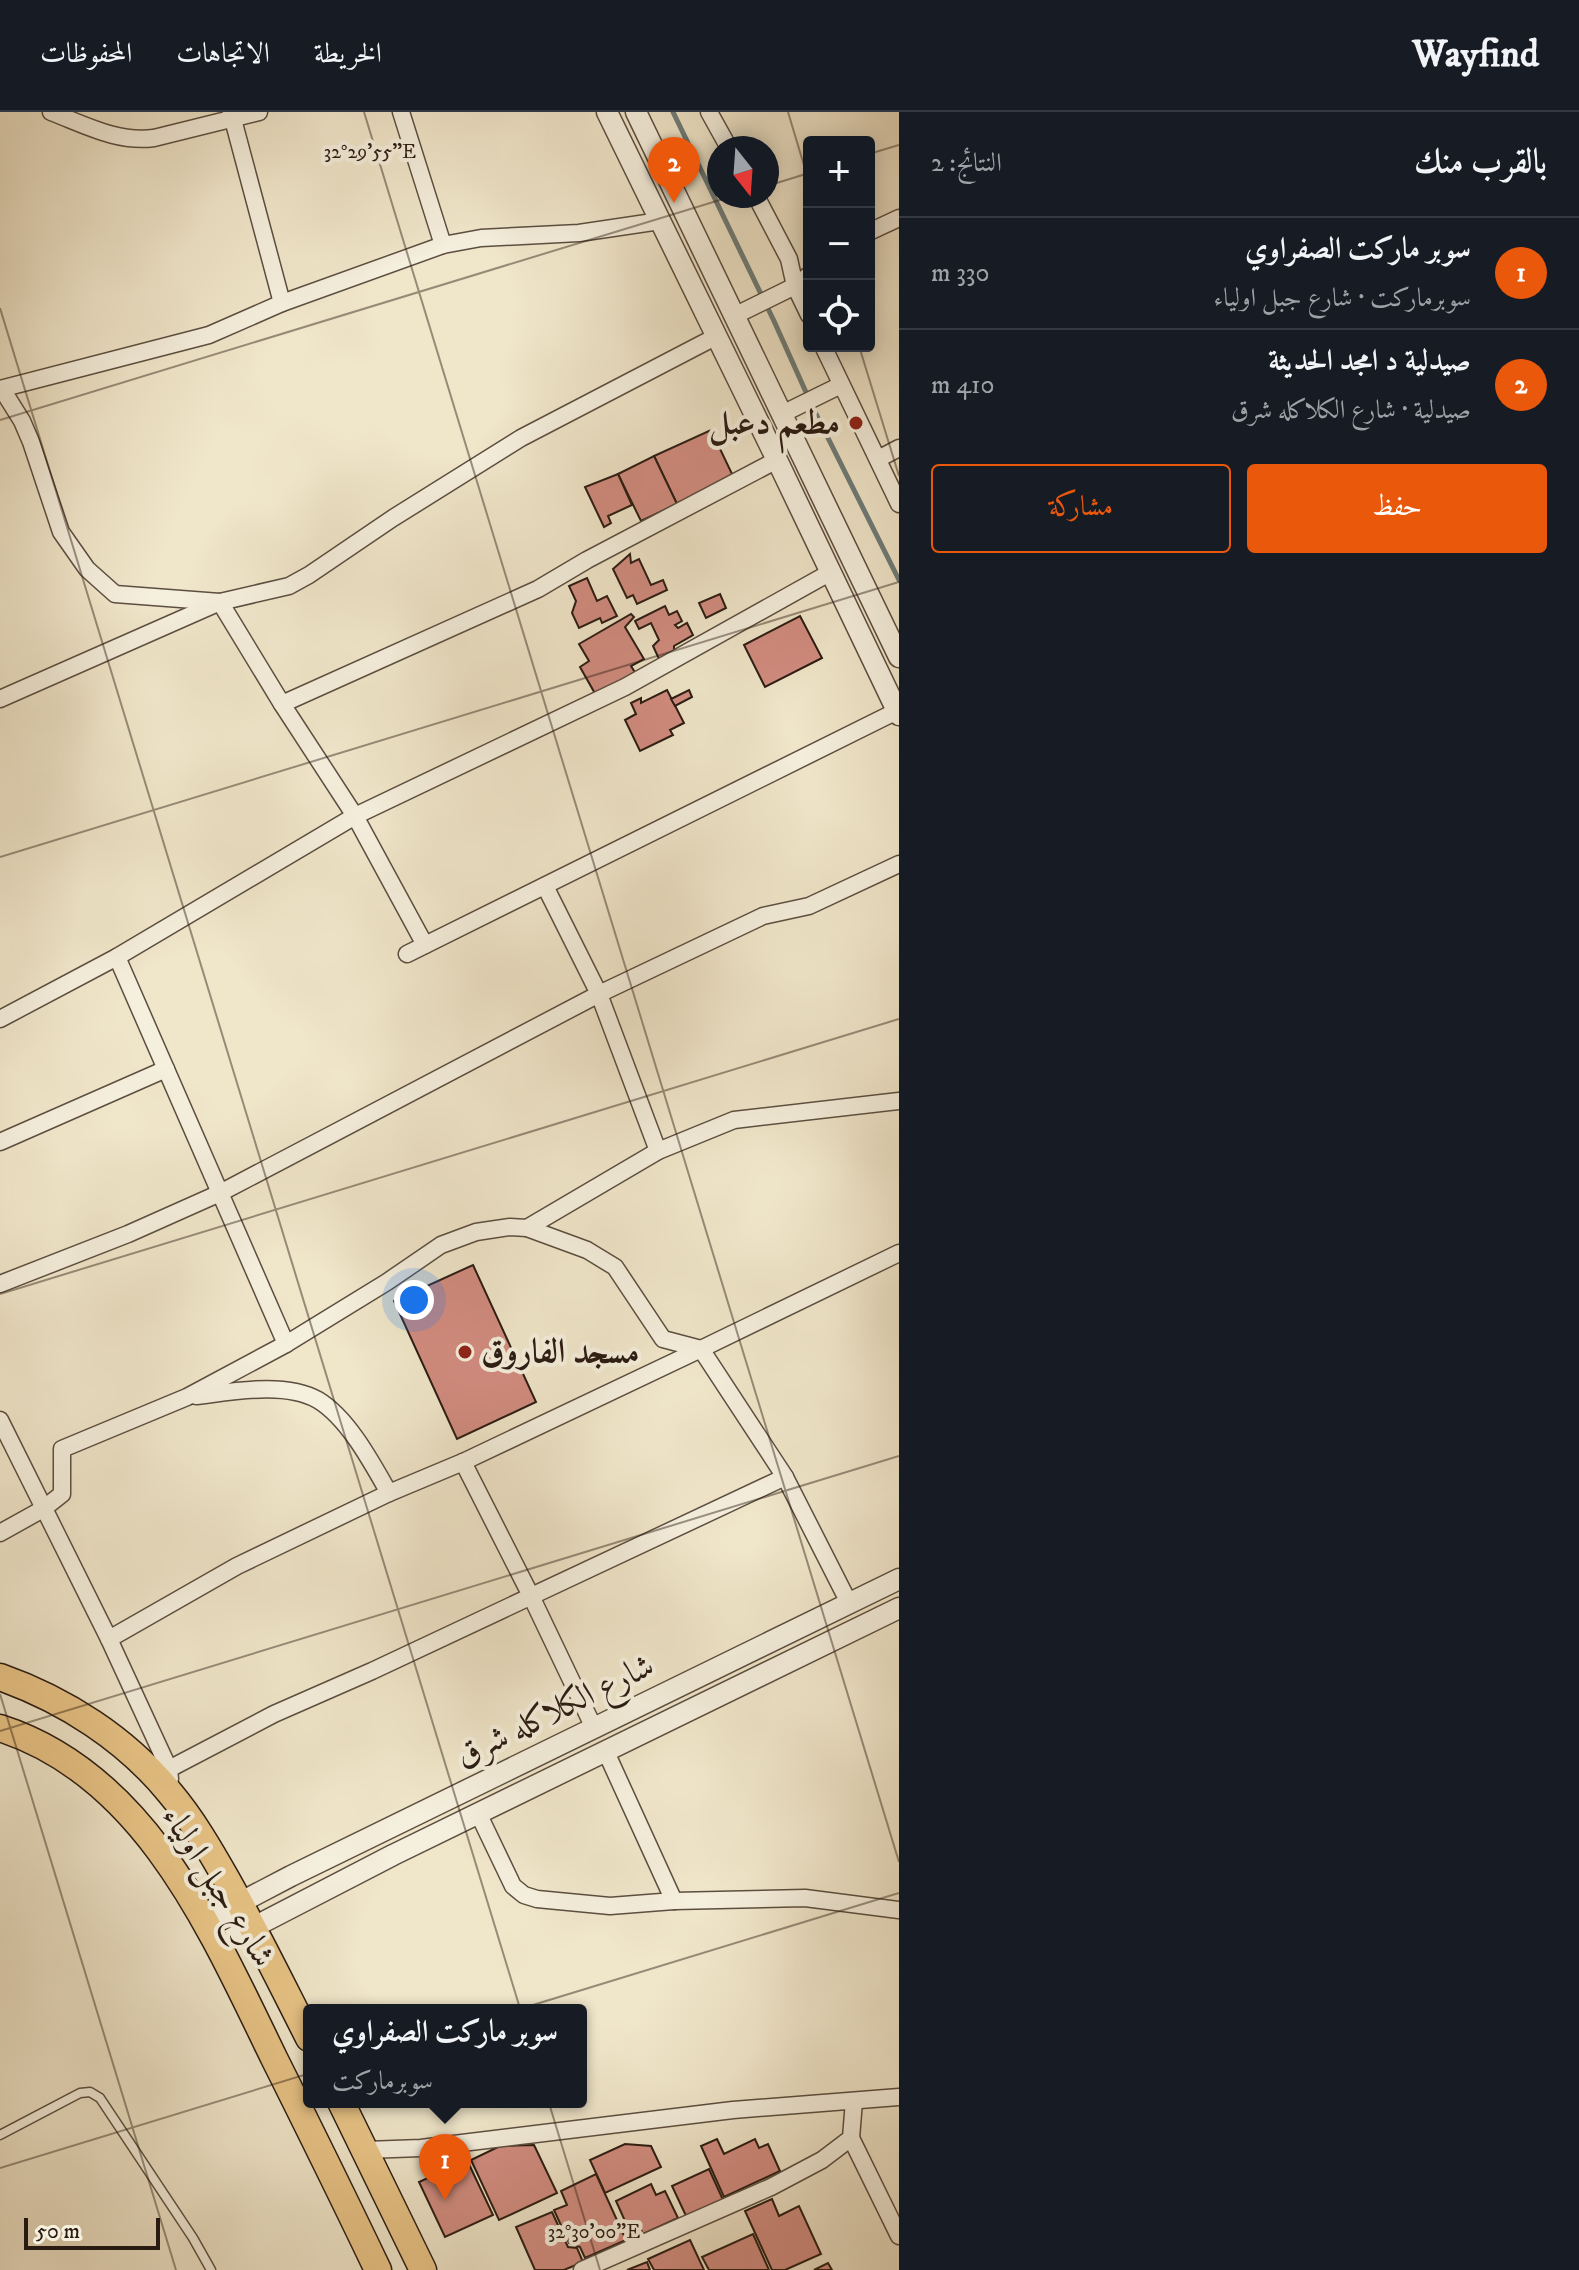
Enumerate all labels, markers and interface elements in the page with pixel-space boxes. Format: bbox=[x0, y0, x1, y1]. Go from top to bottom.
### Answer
text: Wayfind bbox=[1412, 31, 1539, 79]
text: المحفوظات bbox=[40, 36, 132, 71]
text: الاتجاهات bbox=[176, 36, 270, 71]
text: الخريطة bbox=[314, 36, 382, 71]
north arrow bbox=[707, 136, 779, 208]
map controls bbox=[803, 136, 875, 352]
button: + bbox=[803, 136, 875, 208]
pin: 2 bbox=[648, 137, 700, 203]
text: 32°29'55"E bbox=[324, 140, 416, 165]
text: بالقرب منك bbox=[1414, 141, 1547, 183]
text: النتائج: 2 bbox=[931, 147, 1002, 180]
button: − bbox=[803, 208, 875, 280]
text: سوبر ماركت الصفراوي bbox=[1245, 231, 1471, 268]
text: 330 m bbox=[931, 257, 990, 290]
text: 1 bbox=[1516, 257, 1526, 290]
button: locate bbox=[803, 280, 875, 352]
text: سوبرماركت · شارع جبل اولياء bbox=[1213, 282, 1471, 315]
text: صيدلية د امجد الحديثة bbox=[1268, 343, 1471, 380]
text: 410 m bbox=[931, 369, 995, 402]
text: 2 bbox=[1515, 369, 1527, 402]
text: صيدلية · شارع الكلاكله شرق bbox=[1231, 394, 1471, 427]
place label: مطعم دعبل bbox=[709, 402, 840, 454]
marker: مطعم دعبل bbox=[847, 414, 865, 432]
button: مشاركة bbox=[931, 464, 1231, 553]
button: حفظ bbox=[1247, 464, 1547, 553]
your location bbox=[394, 1280, 434, 1320]
place label: مسجد الفاروق bbox=[481, 1331, 640, 1373]
marker: مسجد الفاروق bbox=[456, 1343, 474, 1361]
street label: شارع الكلاكله شرق bbox=[449, 1645, 664, 1783]
street label: شارع جبل اولياء bbox=[147, 1799, 284, 1978]
popup bbox=[303, 2004, 587, 2108]
text: سوبر ماركت الصفراوي bbox=[332, 2014, 558, 2051]
text: سوبرماركت bbox=[332, 2065, 433, 2098]
pin: 1 bbox=[419, 2134, 471, 2200]
scale bar bbox=[24, 2214, 160, 2250]
text: 50 m bbox=[36, 2218, 80, 2245]
text: 32°30'00"E bbox=[548, 2220, 640, 2245]

